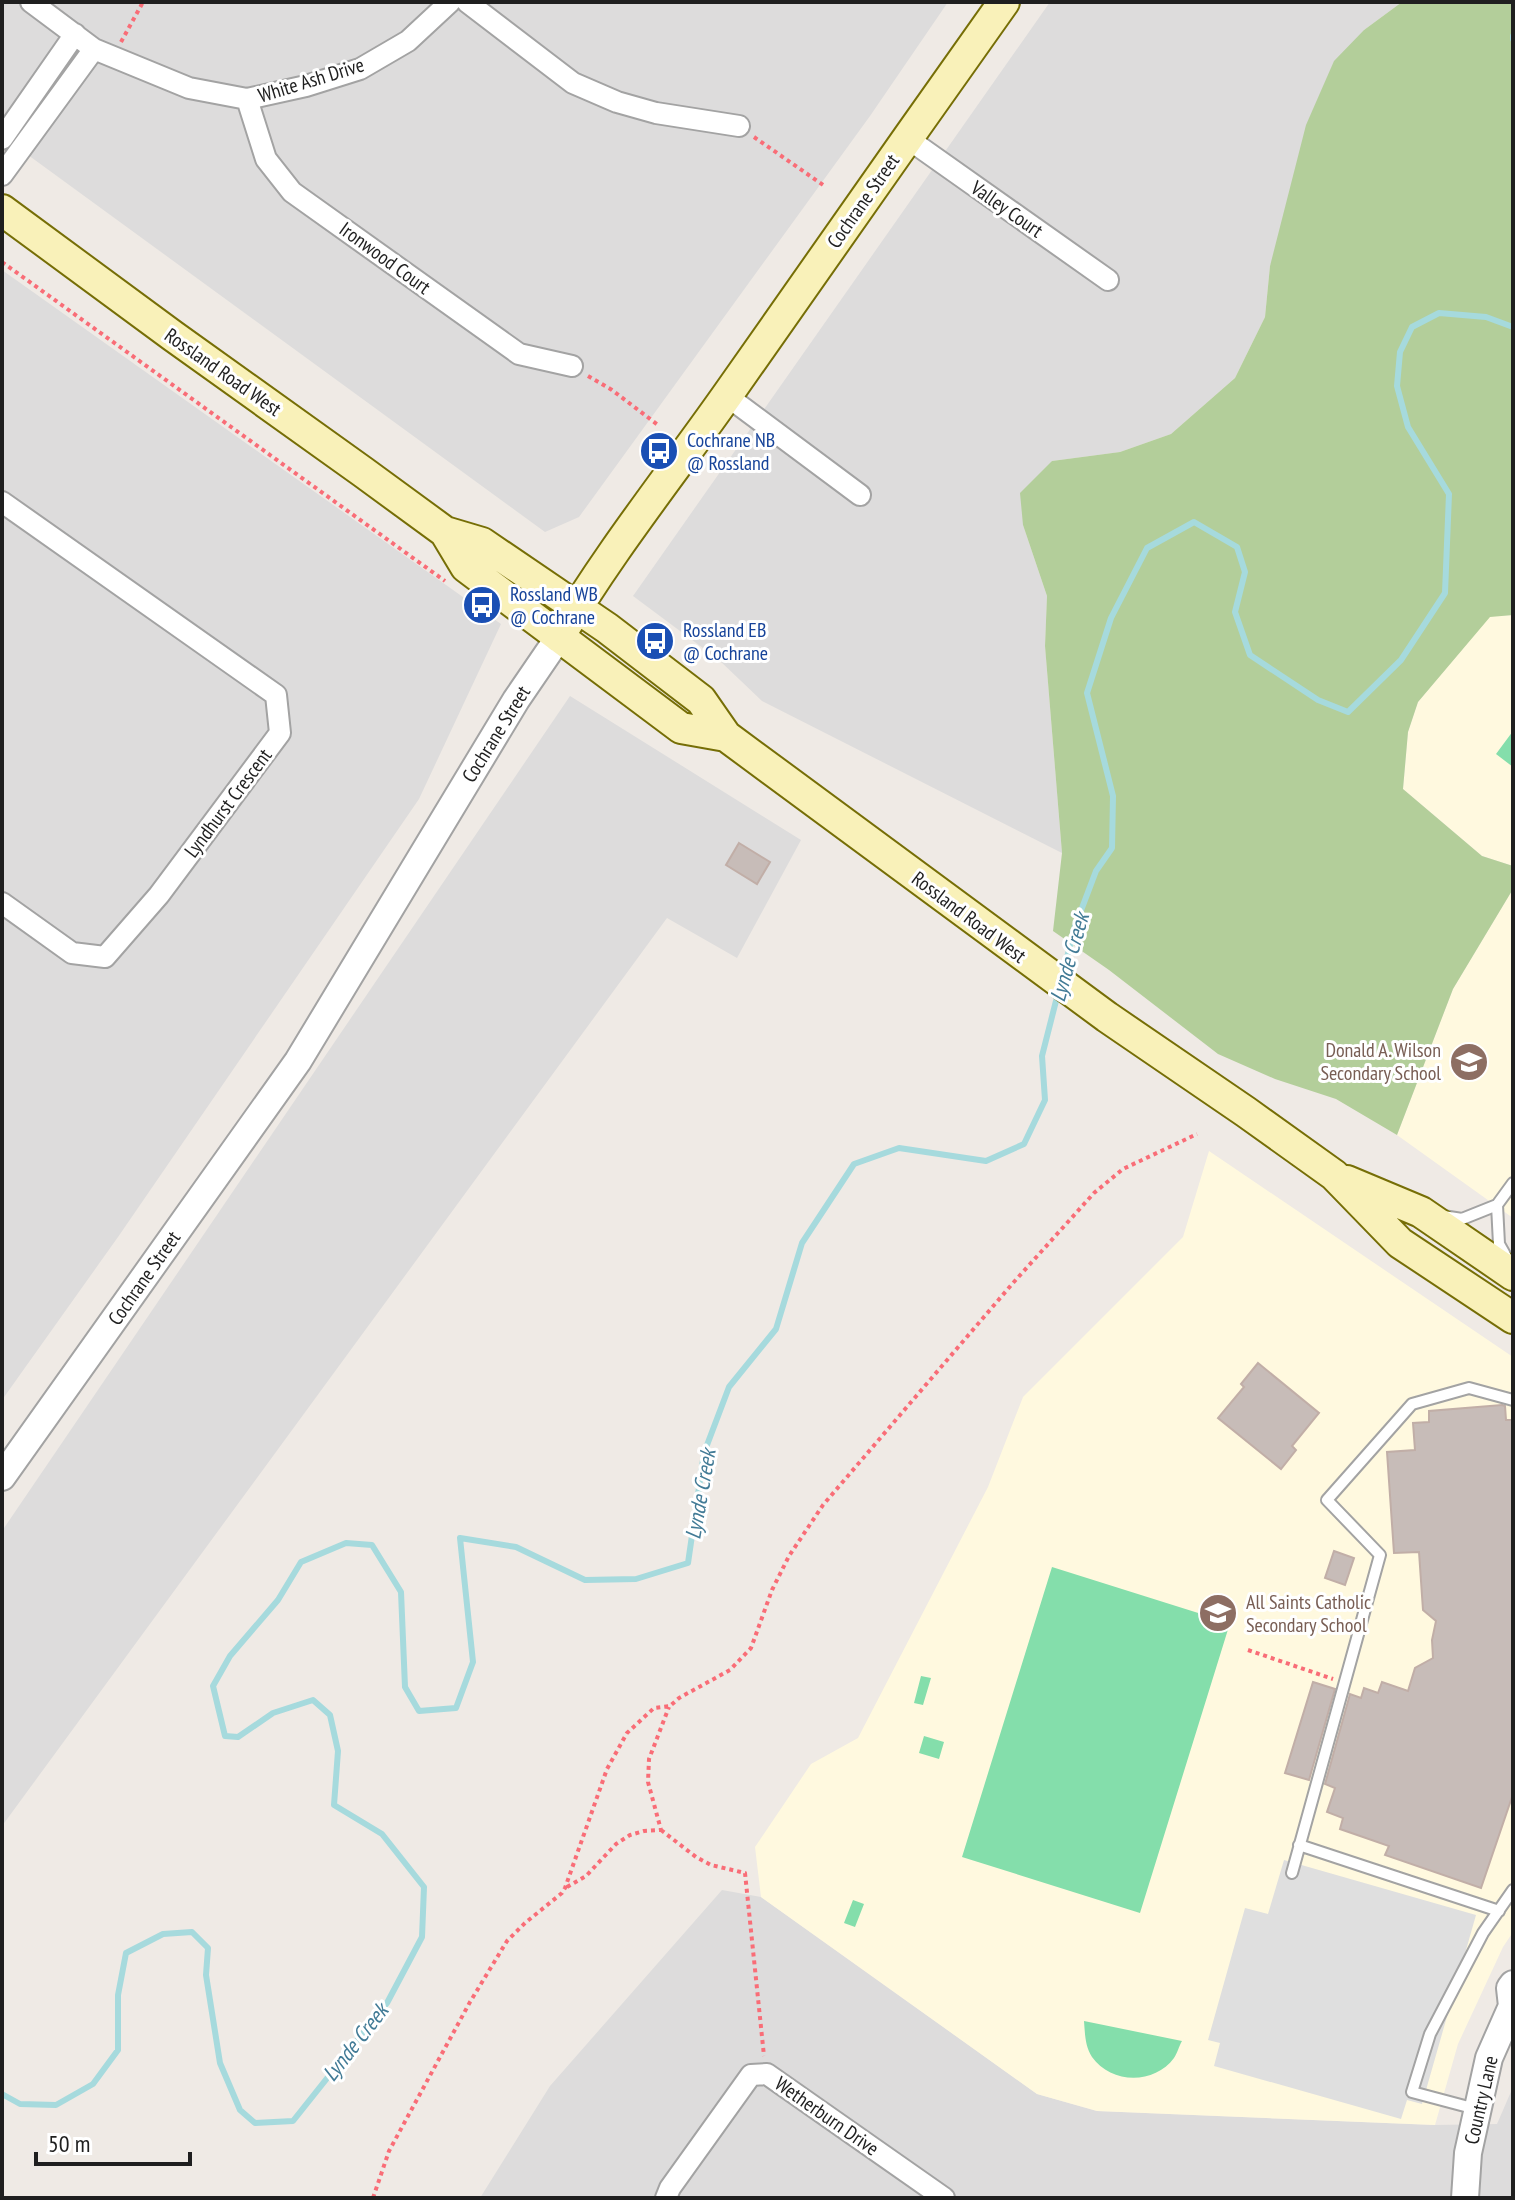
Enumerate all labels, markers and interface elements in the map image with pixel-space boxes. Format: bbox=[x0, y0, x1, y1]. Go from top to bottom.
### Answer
street label: White Ash Drive bbox=[255, 52, 367, 108]
street label: Cochrane Street bbox=[821, 148, 905, 253]
street label: Valley Court bbox=[965, 174, 1049, 244]
street label: Ironwood Court bbox=[334, 216, 436, 300]
street label: Rossland Road West bbox=[160, 322, 287, 422]
place label: Cochrane NB @ Rossland bbox=[687, 427, 775, 476]
bus stop icon: Cochrane NB @ Rossland bbox=[638, 430, 680, 472]
place label: Rossland WB @ Cochrane bbox=[510, 581, 598, 630]
bus stop icon: Rossland WB @ Cochrane bbox=[461, 584, 503, 626]
place label: Rossland EB @ Cochrane bbox=[683, 617, 768, 666]
bus stop icon: Rossland EB @ Cochrane bbox=[634, 620, 676, 662]
street label: Cochrane Street bbox=[456, 680, 536, 787]
street label: Lyndhurst Crescent bbox=[179, 743, 278, 863]
street label: Rossland Road West bbox=[907, 866, 1032, 969]
water label: Lynde Creek bbox=[1043, 907, 1096, 1005]
place label: Donald A. Wilson Secondary School bbox=[1320, 1037, 1441, 1086]
school or university icon: Donald A. Wilson Secondary School bbox=[1448, 1041, 1490, 1083]
street label: Cochrane Street bbox=[102, 1225, 186, 1330]
water label: Lynde Creek bbox=[678, 1444, 722, 1541]
place label: All Saints Catholic Secondary School bbox=[1246, 1589, 1371, 1638]
school or university icon: All Saints Catholic Secondary School bbox=[1197, 1592, 1239, 1634]
water label: Lynde Creek bbox=[316, 1996, 396, 2086]
street label: Country Lane bbox=[1458, 2053, 1504, 2147]
street label: Wetherburn Drive bbox=[770, 2071, 884, 2161]
scale bar bbox=[36, 2116, 190, 2166]
text: 50 m bbox=[48, 2128, 90, 2159]

